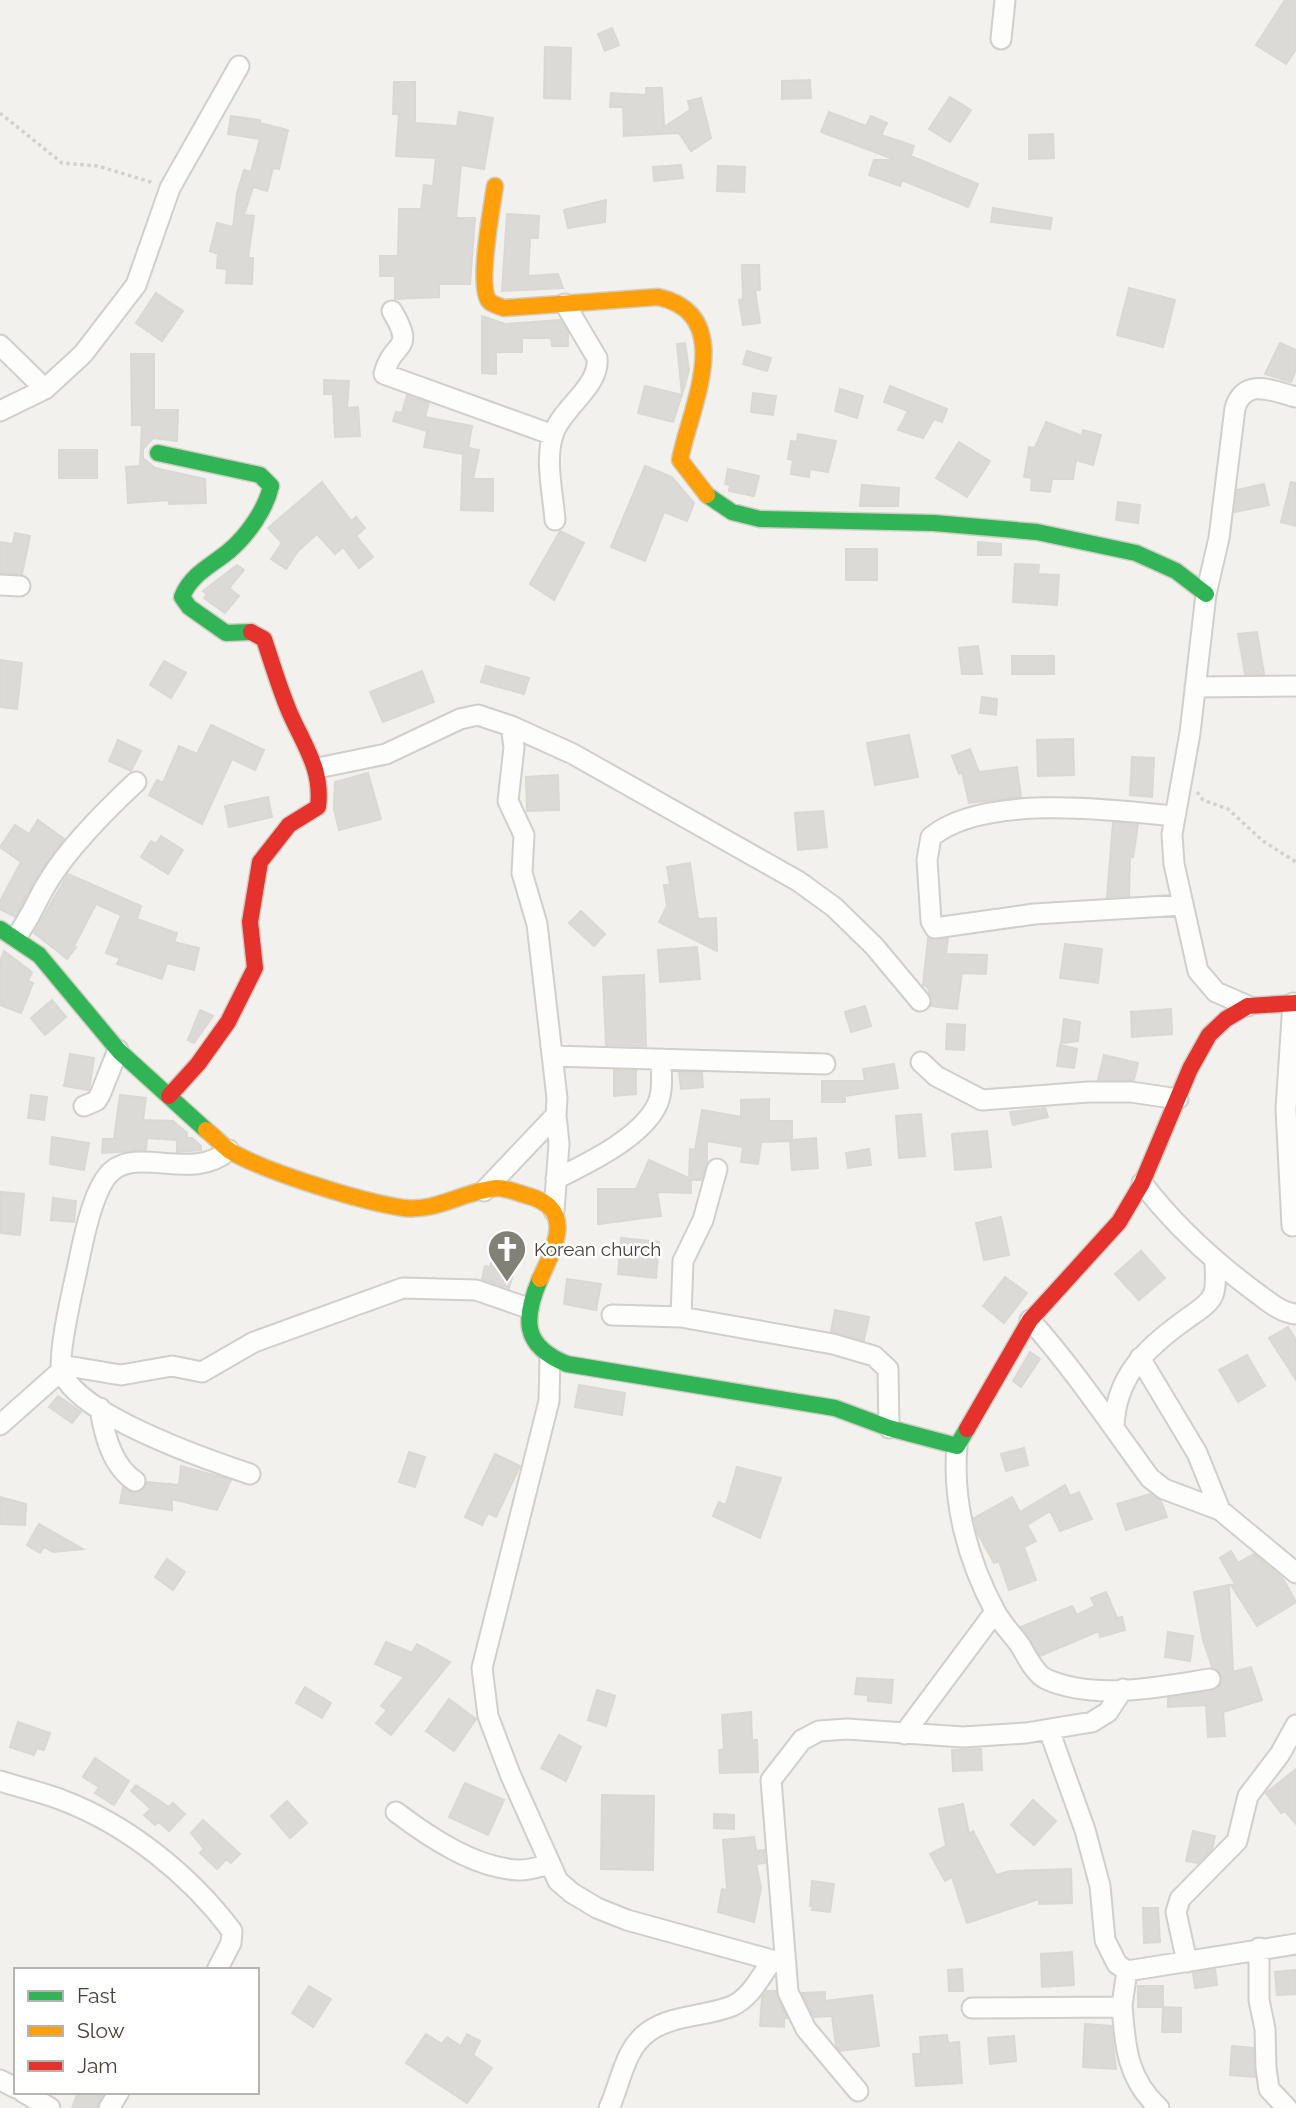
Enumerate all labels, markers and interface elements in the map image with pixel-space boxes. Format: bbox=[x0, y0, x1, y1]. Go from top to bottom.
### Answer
church icon: Korean church bbox=[486, 1228, 528, 1283]
place label: Korean church bbox=[534, 1238, 661, 1260]
legend bbox=[14, 1968, 259, 2094]
text: Fast bbox=[77, 1983, 117, 2008]
text: Slow bbox=[77, 2018, 125, 2043]
text: Jam bbox=[77, 2053, 118, 2078]

